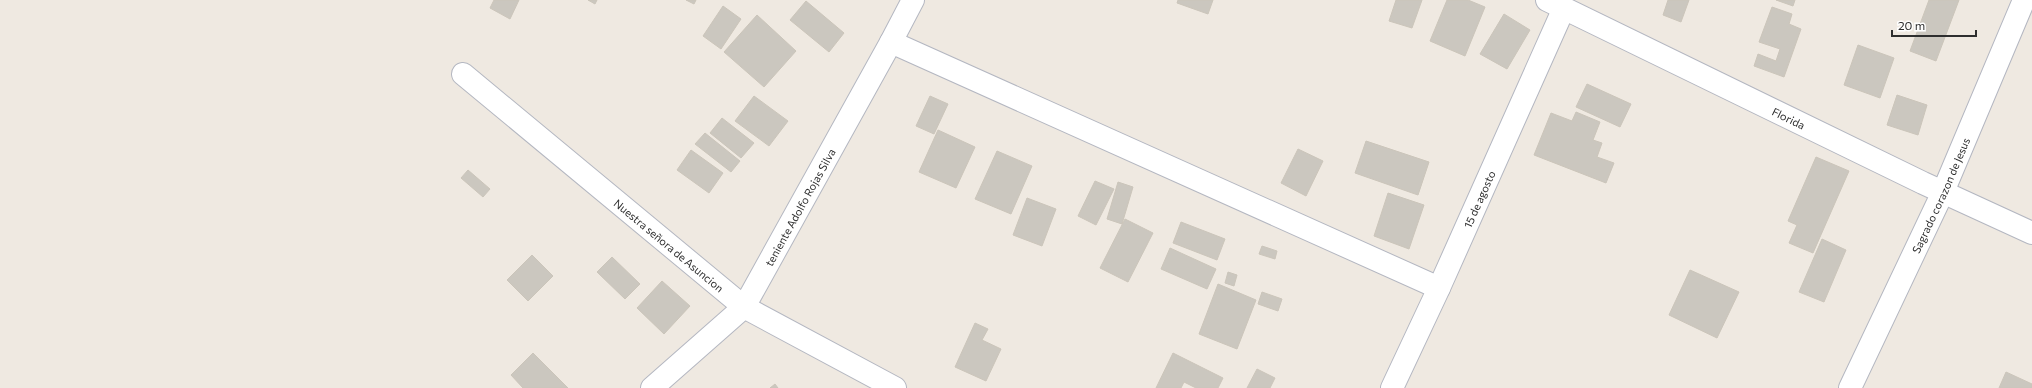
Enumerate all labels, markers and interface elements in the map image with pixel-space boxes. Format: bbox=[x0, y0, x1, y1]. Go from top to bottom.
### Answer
scale bar bbox=[1892, 12, 1976, 38]
text: 20 m bbox=[1898, 18, 1925, 32]
street label: Florida bbox=[1770, 104, 1807, 131]
street label: Sagrado corazon de Jesus bbox=[1909, 135, 1972, 255]
street label: teniente Adolfo Rojas Silva bbox=[762, 146, 837, 268]
street label: 15 de agosto bbox=[1460, 168, 1497, 230]
street label: Nuestra señora de Asuncion bbox=[612, 196, 727, 294]

